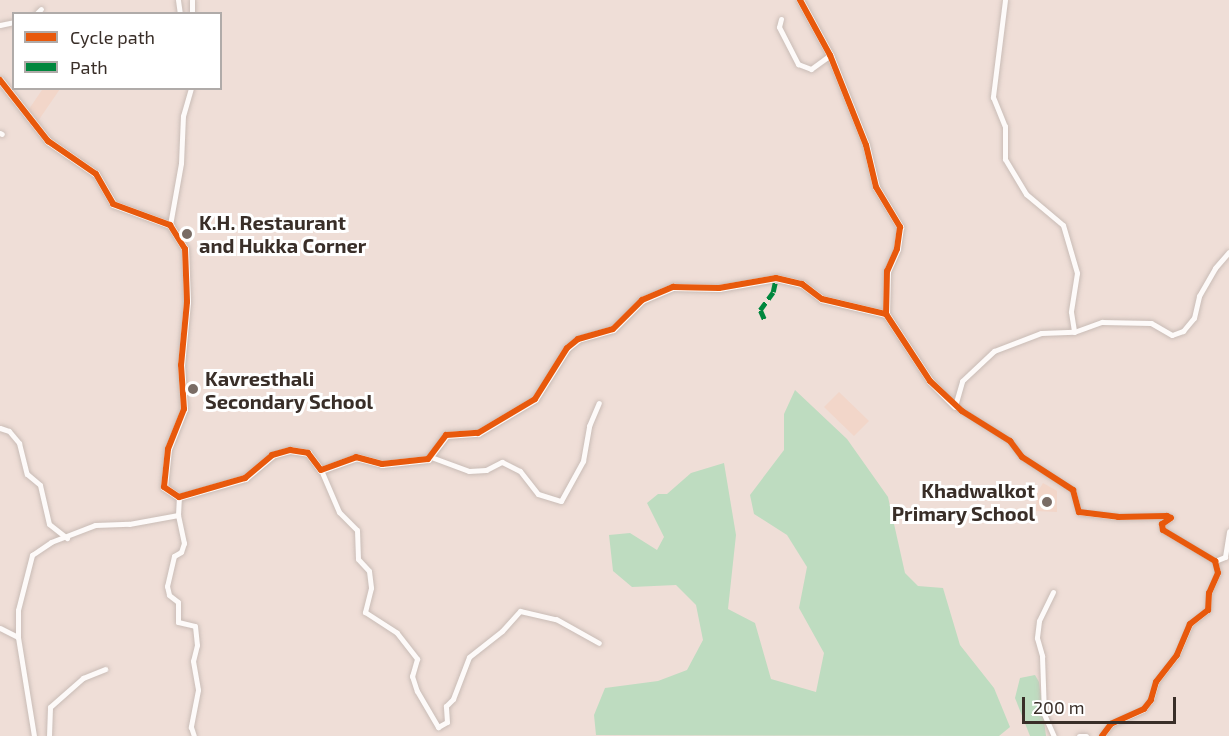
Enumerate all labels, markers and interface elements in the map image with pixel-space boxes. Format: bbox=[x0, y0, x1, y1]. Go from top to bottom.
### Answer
legend bbox=[12, 12, 222, 90]
text: Cycle path bbox=[70, 26, 155, 48]
text: Path bbox=[70, 56, 108, 78]
place label: K.H. Restaurant and Hukka Corner bbox=[199, 210, 366, 257]
marker: K.H. Restaurant and Hukka Corner bbox=[180, 227, 194, 241]
place label: Kavresthali Secondary School bbox=[205, 366, 373, 413]
marker: Kavresthali Secondary School bbox=[186, 382, 200, 396]
place label: Khadwalkot Primary School bbox=[891, 478, 1035, 525]
marker: Khadwalkot Primary School bbox=[1040, 495, 1054, 509]
scale bar bbox=[1025, 685, 1180, 723]
text: 200 m bbox=[1033, 696, 1085, 718]

